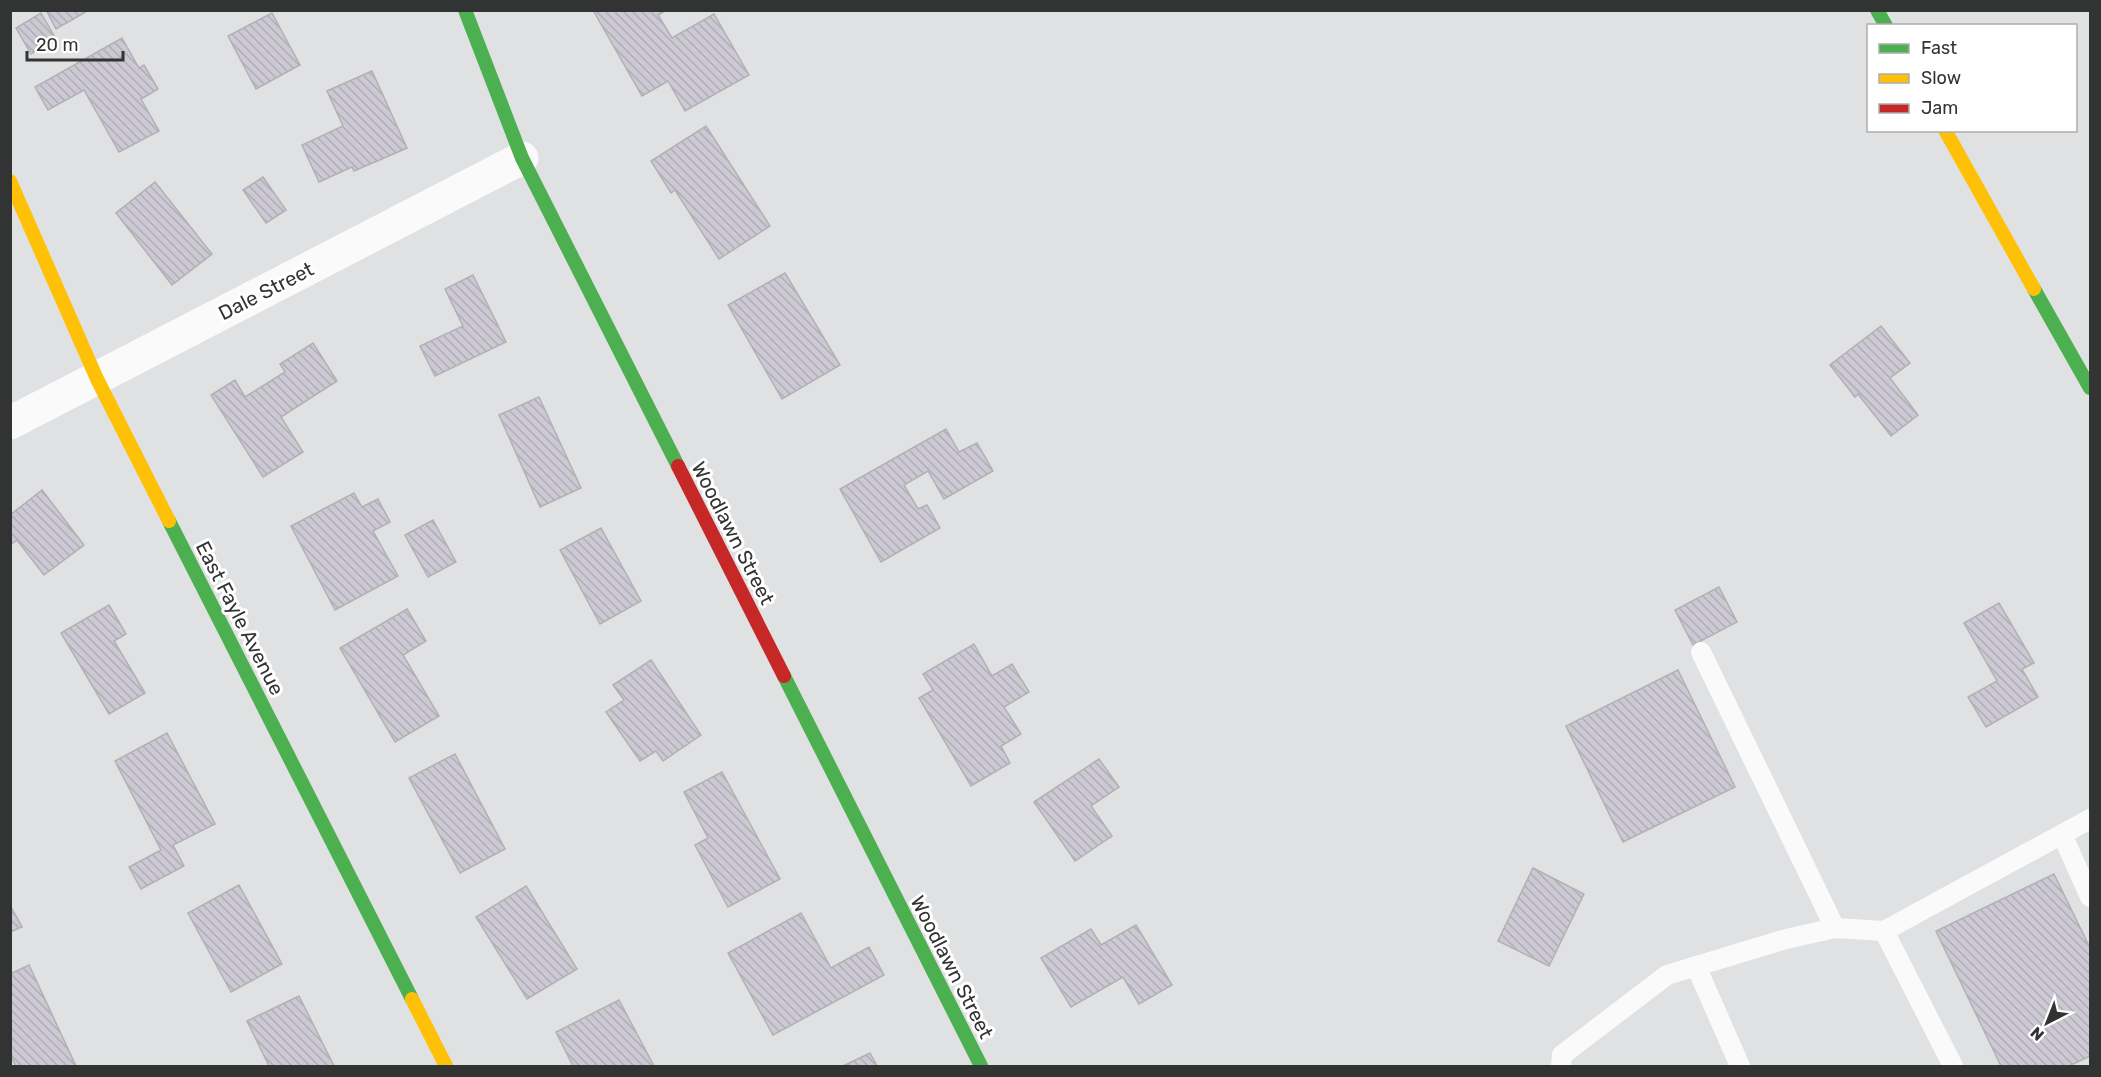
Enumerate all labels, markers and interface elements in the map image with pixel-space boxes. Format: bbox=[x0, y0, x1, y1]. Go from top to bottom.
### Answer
scale bar bbox=[27, 24, 123, 62]
legend bbox=[1867, 24, 2077, 132]
text: 20 m bbox=[36, 34, 78, 56]
text: Fast bbox=[1921, 37, 1957, 59]
text: Slow bbox=[1921, 67, 1961, 89]
text: Jam bbox=[1921, 97, 1958, 119]
street label: Dale Street bbox=[214, 257, 318, 325]
street label: Woodlawn Street bbox=[687, 458, 779, 609]
street label: East Fayle Avenue bbox=[191, 537, 289, 699]
street label: Woodlawn Street bbox=[906, 892, 998, 1043]
north arrow bbox=[2017, 993, 2077, 1053]
text: N bbox=[2027, 1023, 2048, 1045]

